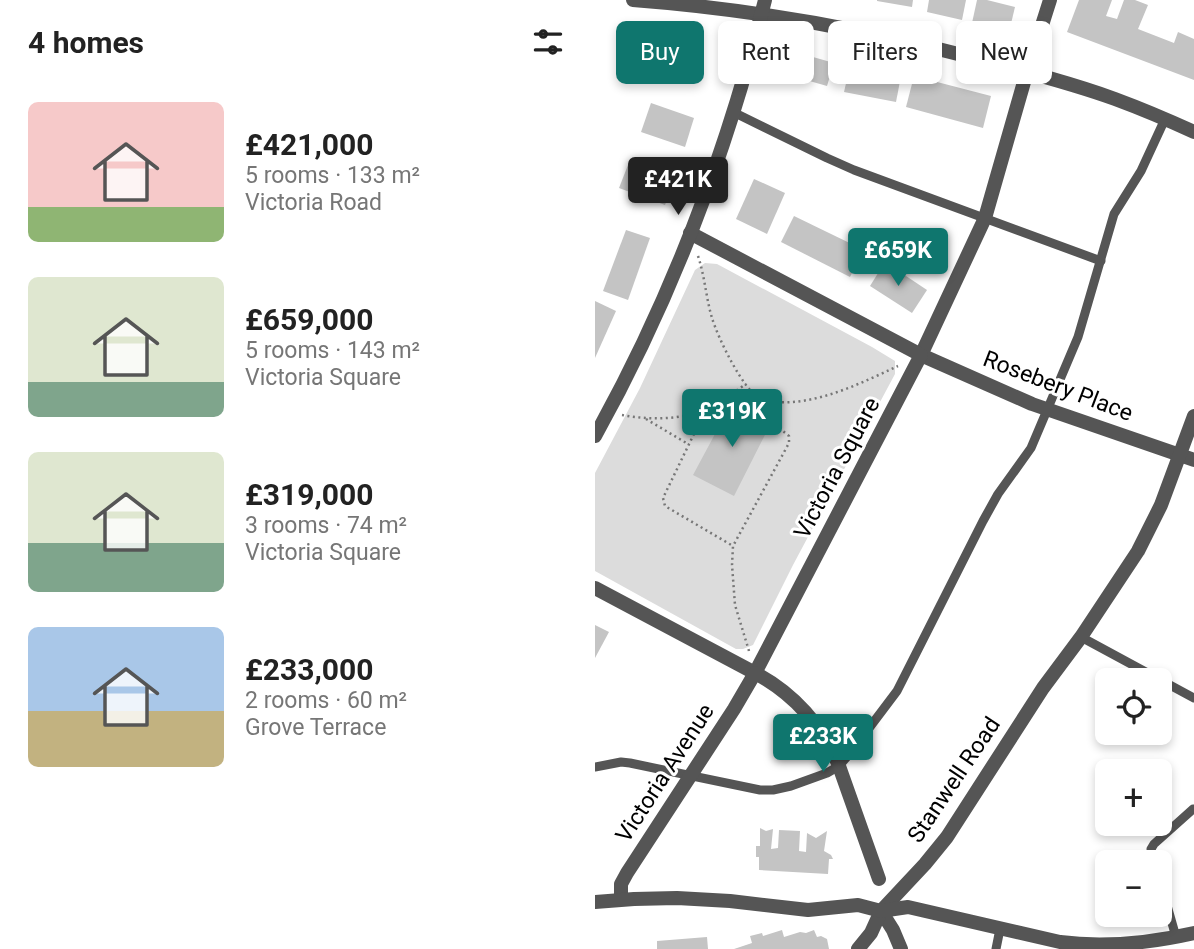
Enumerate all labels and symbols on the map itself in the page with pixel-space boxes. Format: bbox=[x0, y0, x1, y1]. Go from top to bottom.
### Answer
pin: £421K bbox=[629, 158, 727, 217]
pin: £659K bbox=[849, 229, 947, 288]
street label: Rosebery Place bbox=[979, 345, 1137, 427]
pin: £319K bbox=[683, 390, 781, 449]
street label: Victoria Square bbox=[788, 393, 886, 543]
street label: Victoria Avenue bbox=[610, 699, 720, 847]
street label: Stanwell Road bbox=[902, 712, 1006, 848]
pin: £233K bbox=[774, 714, 872, 774]

